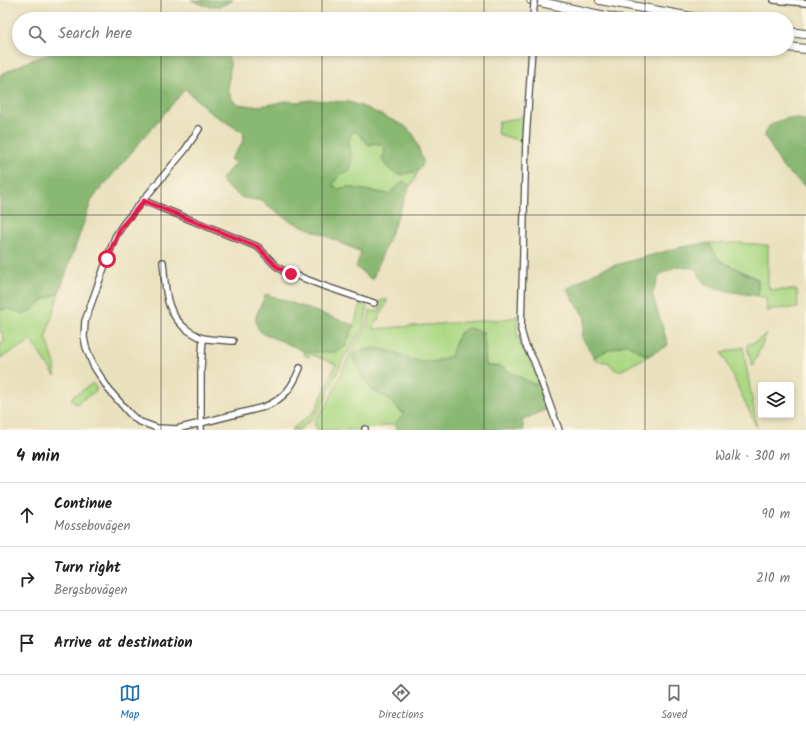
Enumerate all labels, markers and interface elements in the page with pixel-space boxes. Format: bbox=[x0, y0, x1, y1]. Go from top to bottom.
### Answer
search box bbox=[12, 12, 794, 56]
text: Search here bbox=[58, 22, 132, 46]
icon: search bbox=[26, 23, 48, 45]
route start bbox=[98, 250, 116, 268]
route end bbox=[282, 265, 300, 283]
map controls bbox=[758, 382, 794, 418]
button: layers bbox=[758, 382, 794, 418]
text: 4 min bbox=[16, 443, 60, 470]
text: Walk · 300 m bbox=[715, 446, 790, 467]
text: Continue bbox=[54, 492, 112, 516]
icon: ahead bbox=[16, 504, 38, 526]
text: 90 m bbox=[762, 504, 790, 525]
text: Mossebovägen bbox=[54, 516, 130, 537]
text: Turn right bbox=[54, 556, 121, 580]
icon: right bbox=[16, 568, 38, 590]
text: 210 m bbox=[756, 568, 790, 589]
text: Bergsbovägen bbox=[54, 580, 127, 601]
text: Arrive at destination bbox=[54, 631, 193, 655]
icon: arrive bbox=[16, 632, 38, 654]
tab: Map bbox=[119, 682, 141, 724]
tab: Directions bbox=[378, 682, 424, 724]
tab: Saved bbox=[661, 682, 687, 724]

